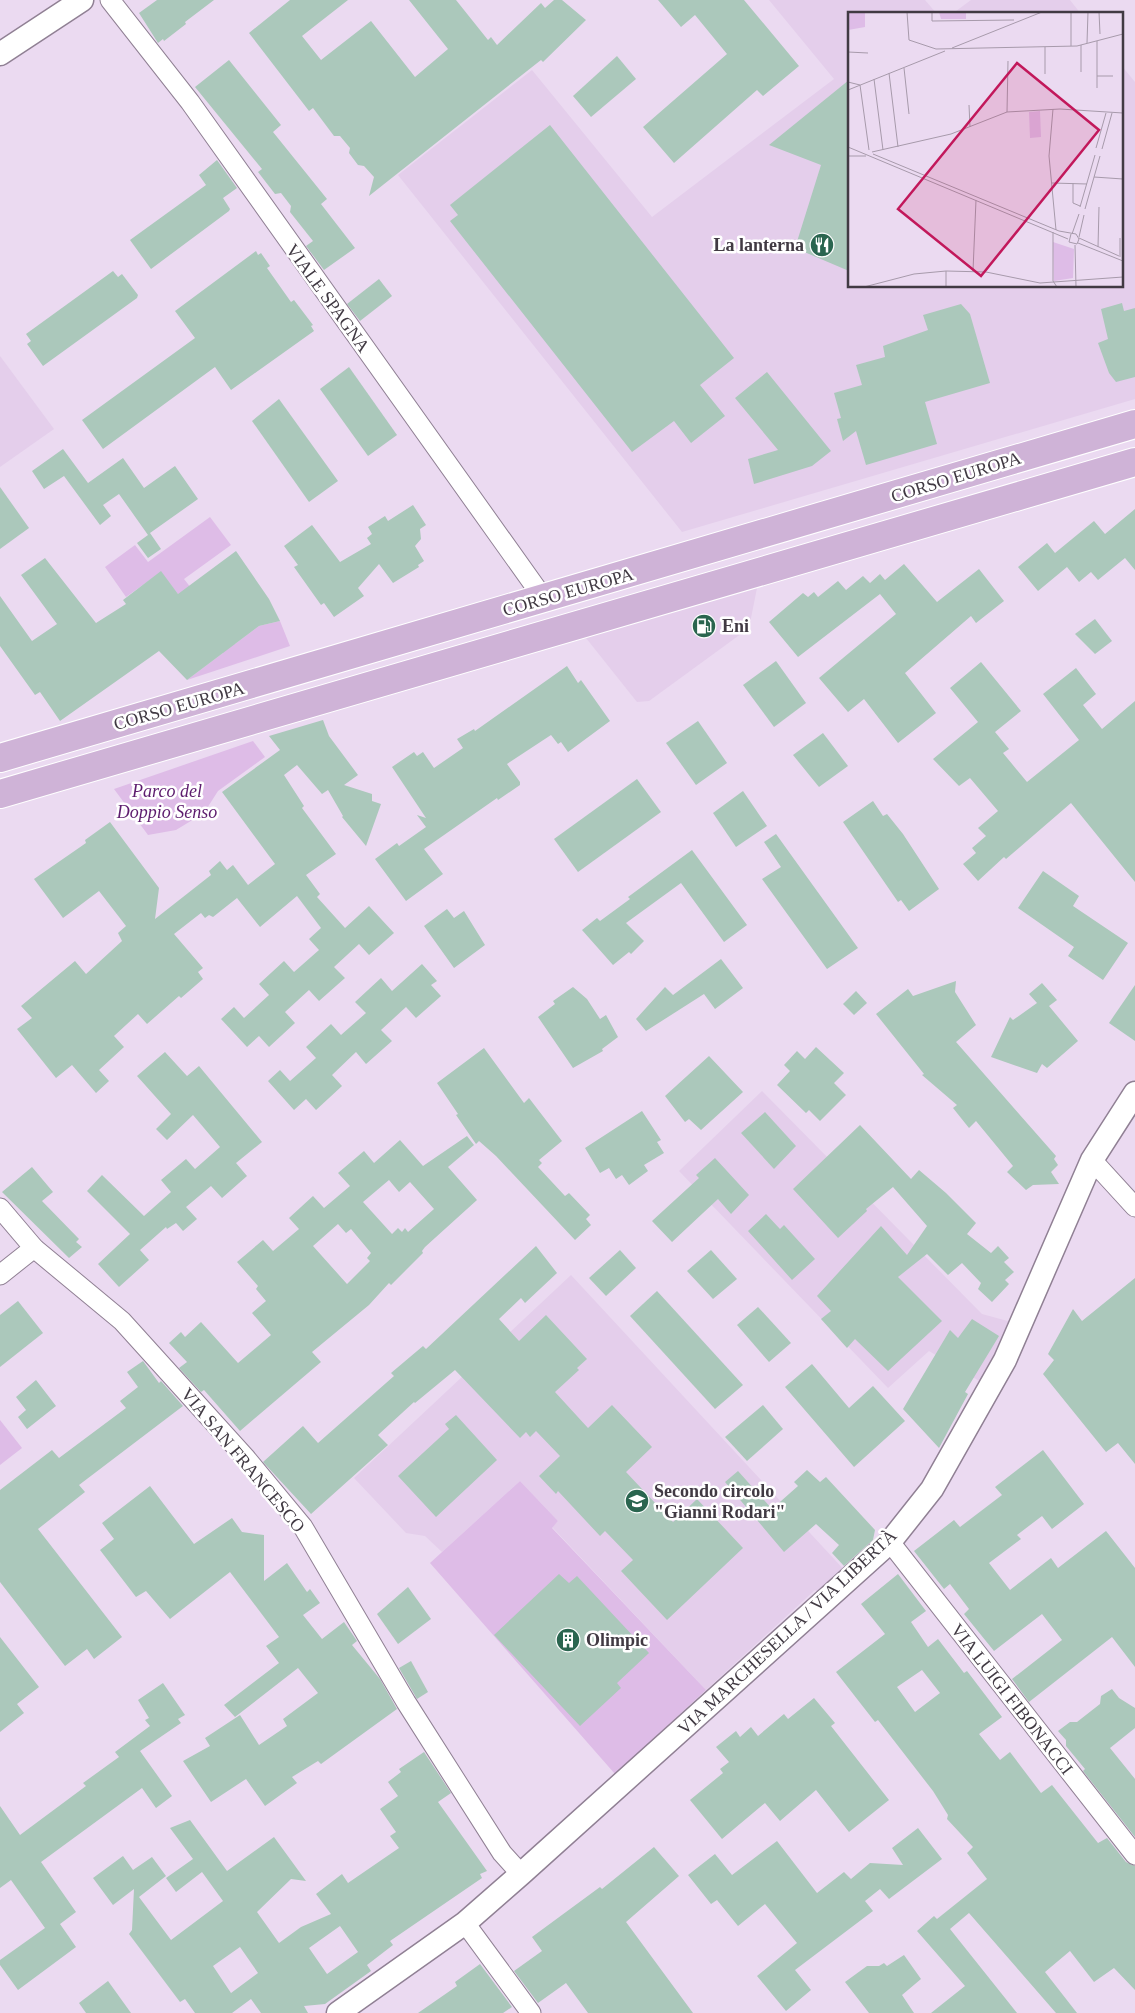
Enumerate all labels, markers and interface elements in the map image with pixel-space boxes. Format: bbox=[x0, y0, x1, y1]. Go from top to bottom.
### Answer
inset map bbox=[848, 12, 1122, 288]
restaurant icon: La lanterna bbox=[809, 232, 835, 258]
place label: La lanterna bbox=[713, 235, 804, 255]
street label: VIALE SPAGNA bbox=[282, 240, 374, 356]
street label: CORSO EUROPA bbox=[889, 448, 1023, 506]
street label: CORSO EUROPA bbox=[500, 564, 636, 620]
fuel station icon: Eni bbox=[691, 613, 717, 639]
place label: Eni bbox=[722, 616, 749, 636]
street label: CORSO EUROPA bbox=[111, 678, 247, 734]
park label: Parco del Doppio Senso bbox=[116, 781, 217, 822]
street label: VIA SAN FRANCESCO bbox=[177, 1384, 309, 1536]
place label: Secondo circolo "Gianni Rodari" bbox=[654, 1481, 786, 1522]
school or university icon: Secondo circolo "Gianni Rodari" bbox=[624, 1488, 650, 1514]
street label: VIA MARCHESELLA / VIA LIBERTÀ bbox=[673, 1525, 900, 1739]
street label: VIA LUIGI FIBONACCI bbox=[947, 1620, 1077, 1778]
building icon: Olimpic bbox=[555, 1627, 581, 1653]
place label: Olimpic bbox=[586, 1630, 648, 1650]

